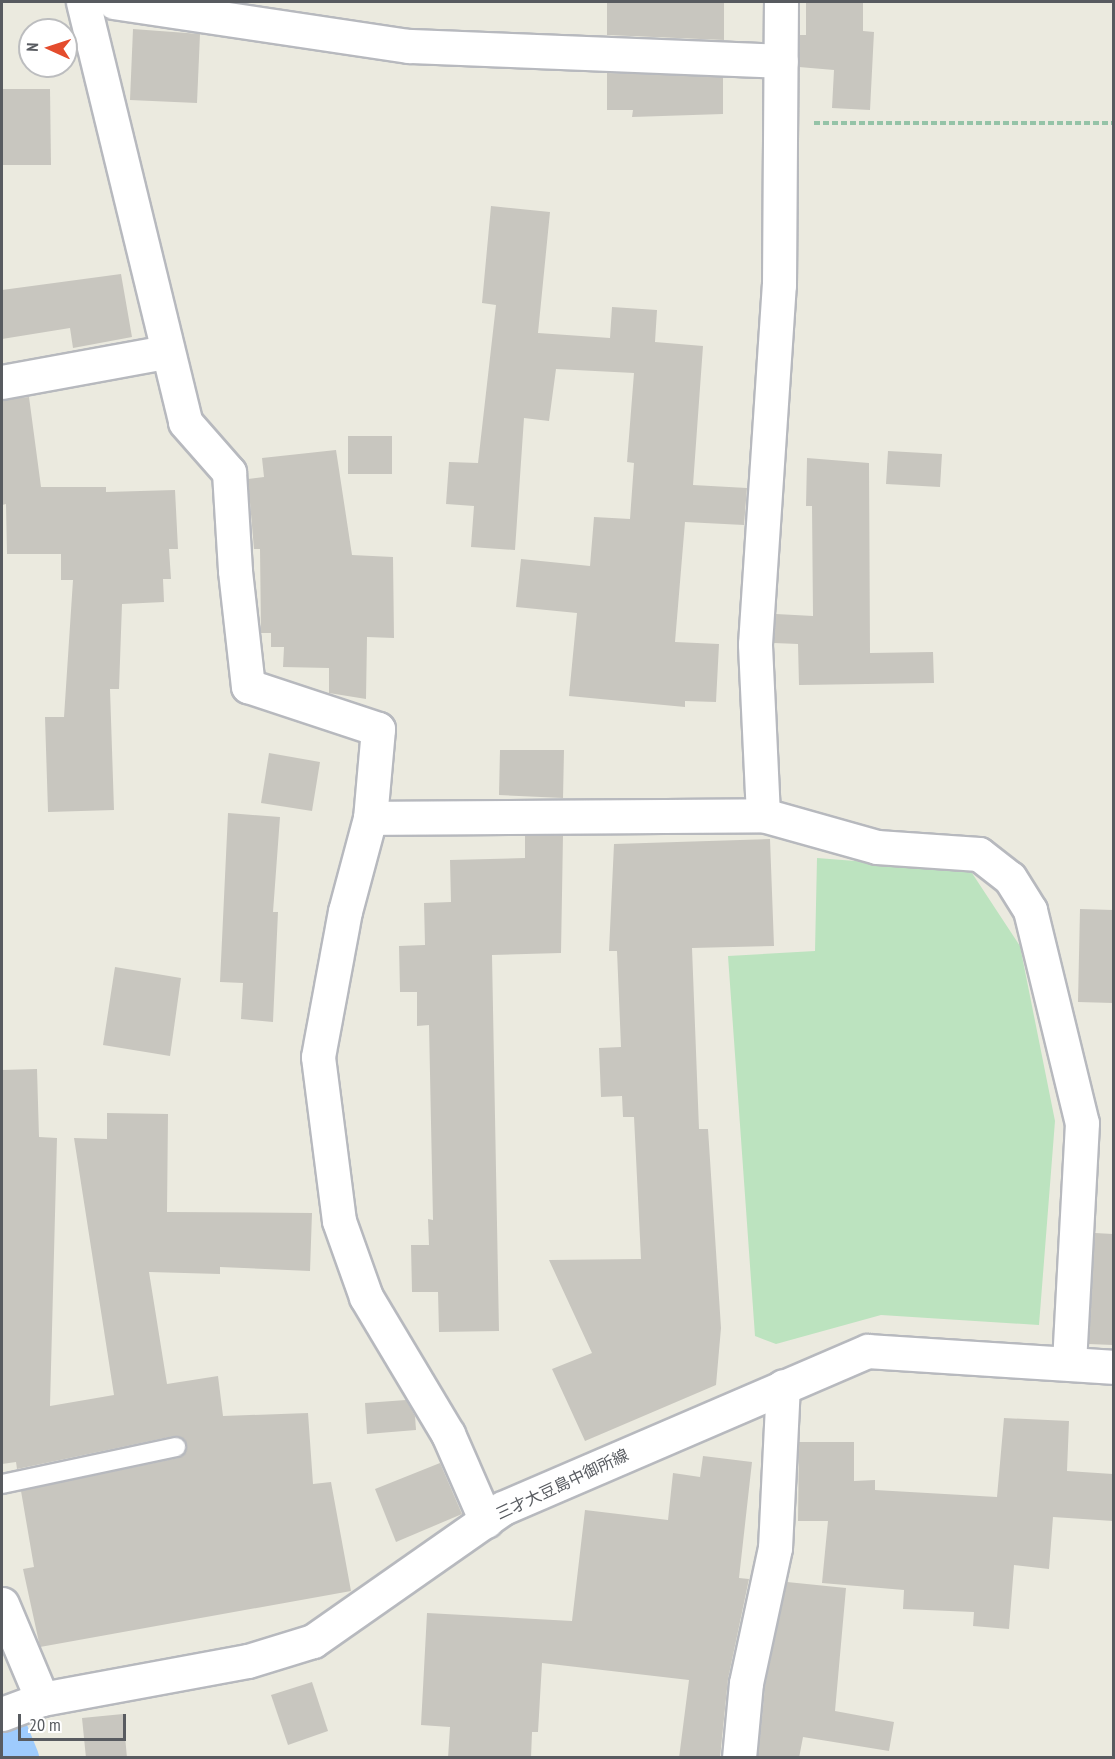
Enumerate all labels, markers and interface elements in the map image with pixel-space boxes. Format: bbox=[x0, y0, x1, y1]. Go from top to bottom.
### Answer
north arrow bbox=[18, 18, 78, 78]
text: N bbox=[22, 42, 42, 52]
street label: 三才大豆島中御所線 bbox=[493, 1445, 631, 1523]
scale bar bbox=[21, 1702, 129, 1740]
text: 20 m bbox=[29, 1713, 61, 1736]

